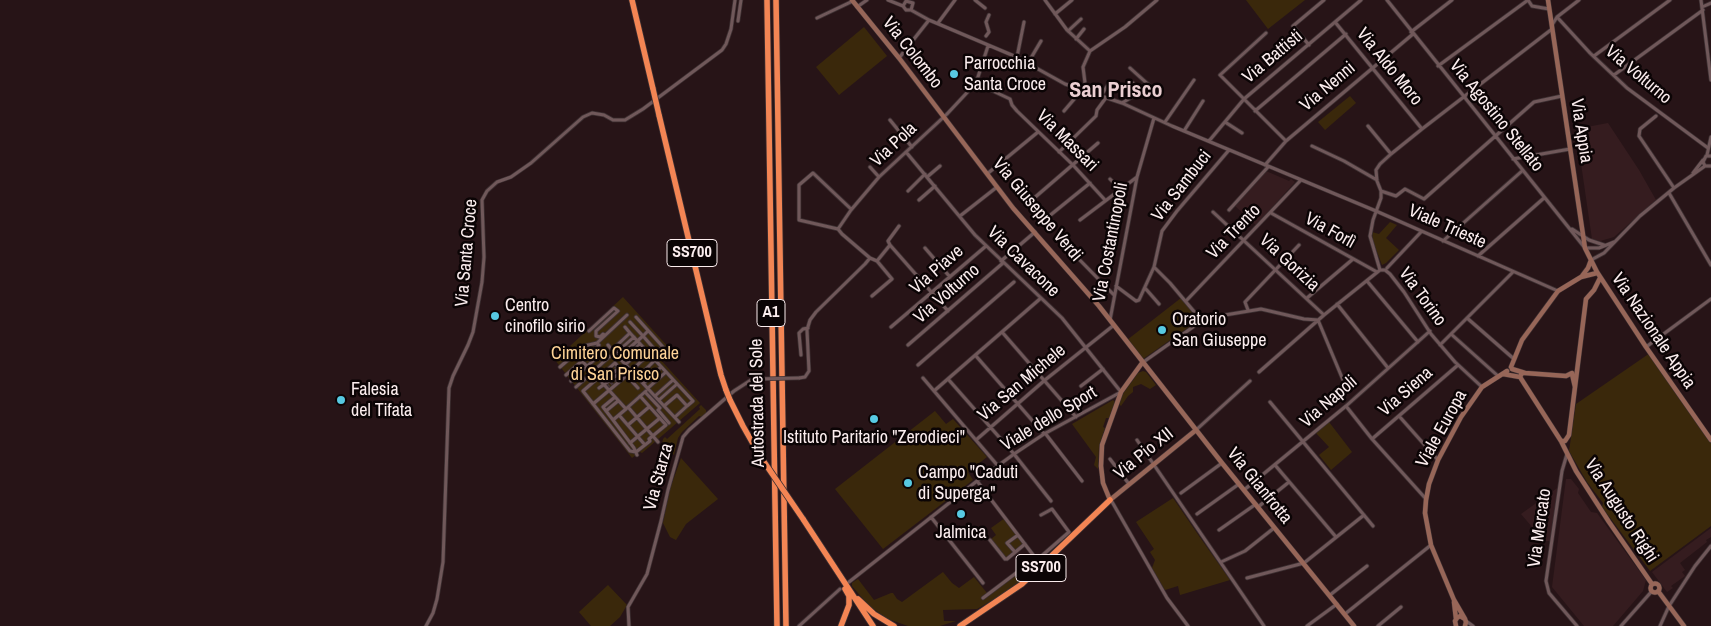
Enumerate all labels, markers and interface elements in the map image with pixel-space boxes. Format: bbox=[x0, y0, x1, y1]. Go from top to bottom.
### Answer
street label: Via Colombo bbox=[877, 13, 947, 93]
street label: Via Aldo Moro bbox=[1351, 24, 1427, 110]
street label: Via Battisti bbox=[1238, 26, 1308, 88]
street label: Via Volturno bbox=[1600, 41, 1676, 109]
place label: Parrocchia Santa Croce bbox=[964, 53, 1046, 96]
street label: Via Agostino Stellato bbox=[1444, 56, 1548, 176]
street label: Via Nenni bbox=[1296, 58, 1360, 116]
marker: Parrocchia Santa Croce bbox=[948, 68, 960, 80]
district label: San Prisco bbox=[1069, 78, 1163, 104]
street label: Via Appia bbox=[1565, 97, 1597, 165]
street label: Via Massari bbox=[1032, 106, 1102, 176]
street label: Via Pola bbox=[866, 118, 922, 172]
street label: Via Sambuci bbox=[1148, 146, 1216, 226]
street label: Via Giuseppe Verdi bbox=[987, 154, 1087, 266]
street label: Via Costantinopoli bbox=[1089, 180, 1133, 304]
street label: Via Santa Croce bbox=[452, 198, 482, 308]
street label: Via Trento bbox=[1203, 200, 1265, 264]
street label: Viale Trieste bbox=[1405, 200, 1489, 254]
street label: Via Forlì bbox=[1301, 208, 1359, 254]
street label: Via Cavacone bbox=[982, 222, 1064, 302]
street label: Via Gorizia bbox=[1254, 230, 1324, 296]
road number: SS700 bbox=[667, 240, 717, 266]
street label: Via Piave bbox=[906, 241, 968, 299]
street label: Via Volturno bbox=[910, 260, 984, 328]
street label: Via Torino bbox=[1394, 264, 1450, 330]
street label: Via Nazionale Appia bbox=[1606, 269, 1700, 393]
place label: Centro cinofilo sirio bbox=[505, 295, 585, 338]
road number: A1 bbox=[757, 300, 785, 326]
place label: Oratorio San Giuseppe bbox=[1172, 309, 1266, 352]
marker: Centro cinofilo sirio bbox=[489, 310, 501, 322]
marker: Oratorio San Giuseppe bbox=[1156, 324, 1168, 336]
street label: Autostrada del Sole bbox=[746, 338, 770, 468]
street label: Via San Michele bbox=[974, 340, 1070, 426]
park label: Cimitero Comunale di San Prisco bbox=[551, 343, 679, 386]
street label: Via Siena bbox=[1375, 363, 1437, 421]
street label: Via Napoli bbox=[1296, 371, 1362, 433]
place label: Falesia del Tifata bbox=[351, 379, 412, 422]
street label: Viale dello Sport bbox=[997, 382, 1101, 456]
street label: Viale Europa bbox=[1412, 387, 1472, 471]
marker: Falesia del Tifata bbox=[335, 394, 347, 406]
marker: Istituto Paritario "Zerodieci" bbox=[868, 413, 880, 425]
street label: Via Pio XII bbox=[1110, 423, 1178, 485]
place label: Istituto Paritario "Zerodieci" bbox=[783, 427, 965, 449]
street label: Via Starza bbox=[640, 441, 678, 513]
street label: Via Gianfrotta bbox=[1222, 444, 1296, 528]
street label: Via Augusto Righi bbox=[1579, 455, 1663, 567]
place label: Campo "Caduti di Superga" bbox=[918, 462, 1018, 504]
marker: Campo "Caduti di Superga" bbox=[902, 477, 914, 489]
street label: Via Mercato bbox=[1524, 487, 1556, 569]
marker: Jalmica bbox=[955, 508, 967, 520]
place label: Jalmica bbox=[936, 522, 986, 544]
road number: SS700 bbox=[1016, 554, 1066, 582]

